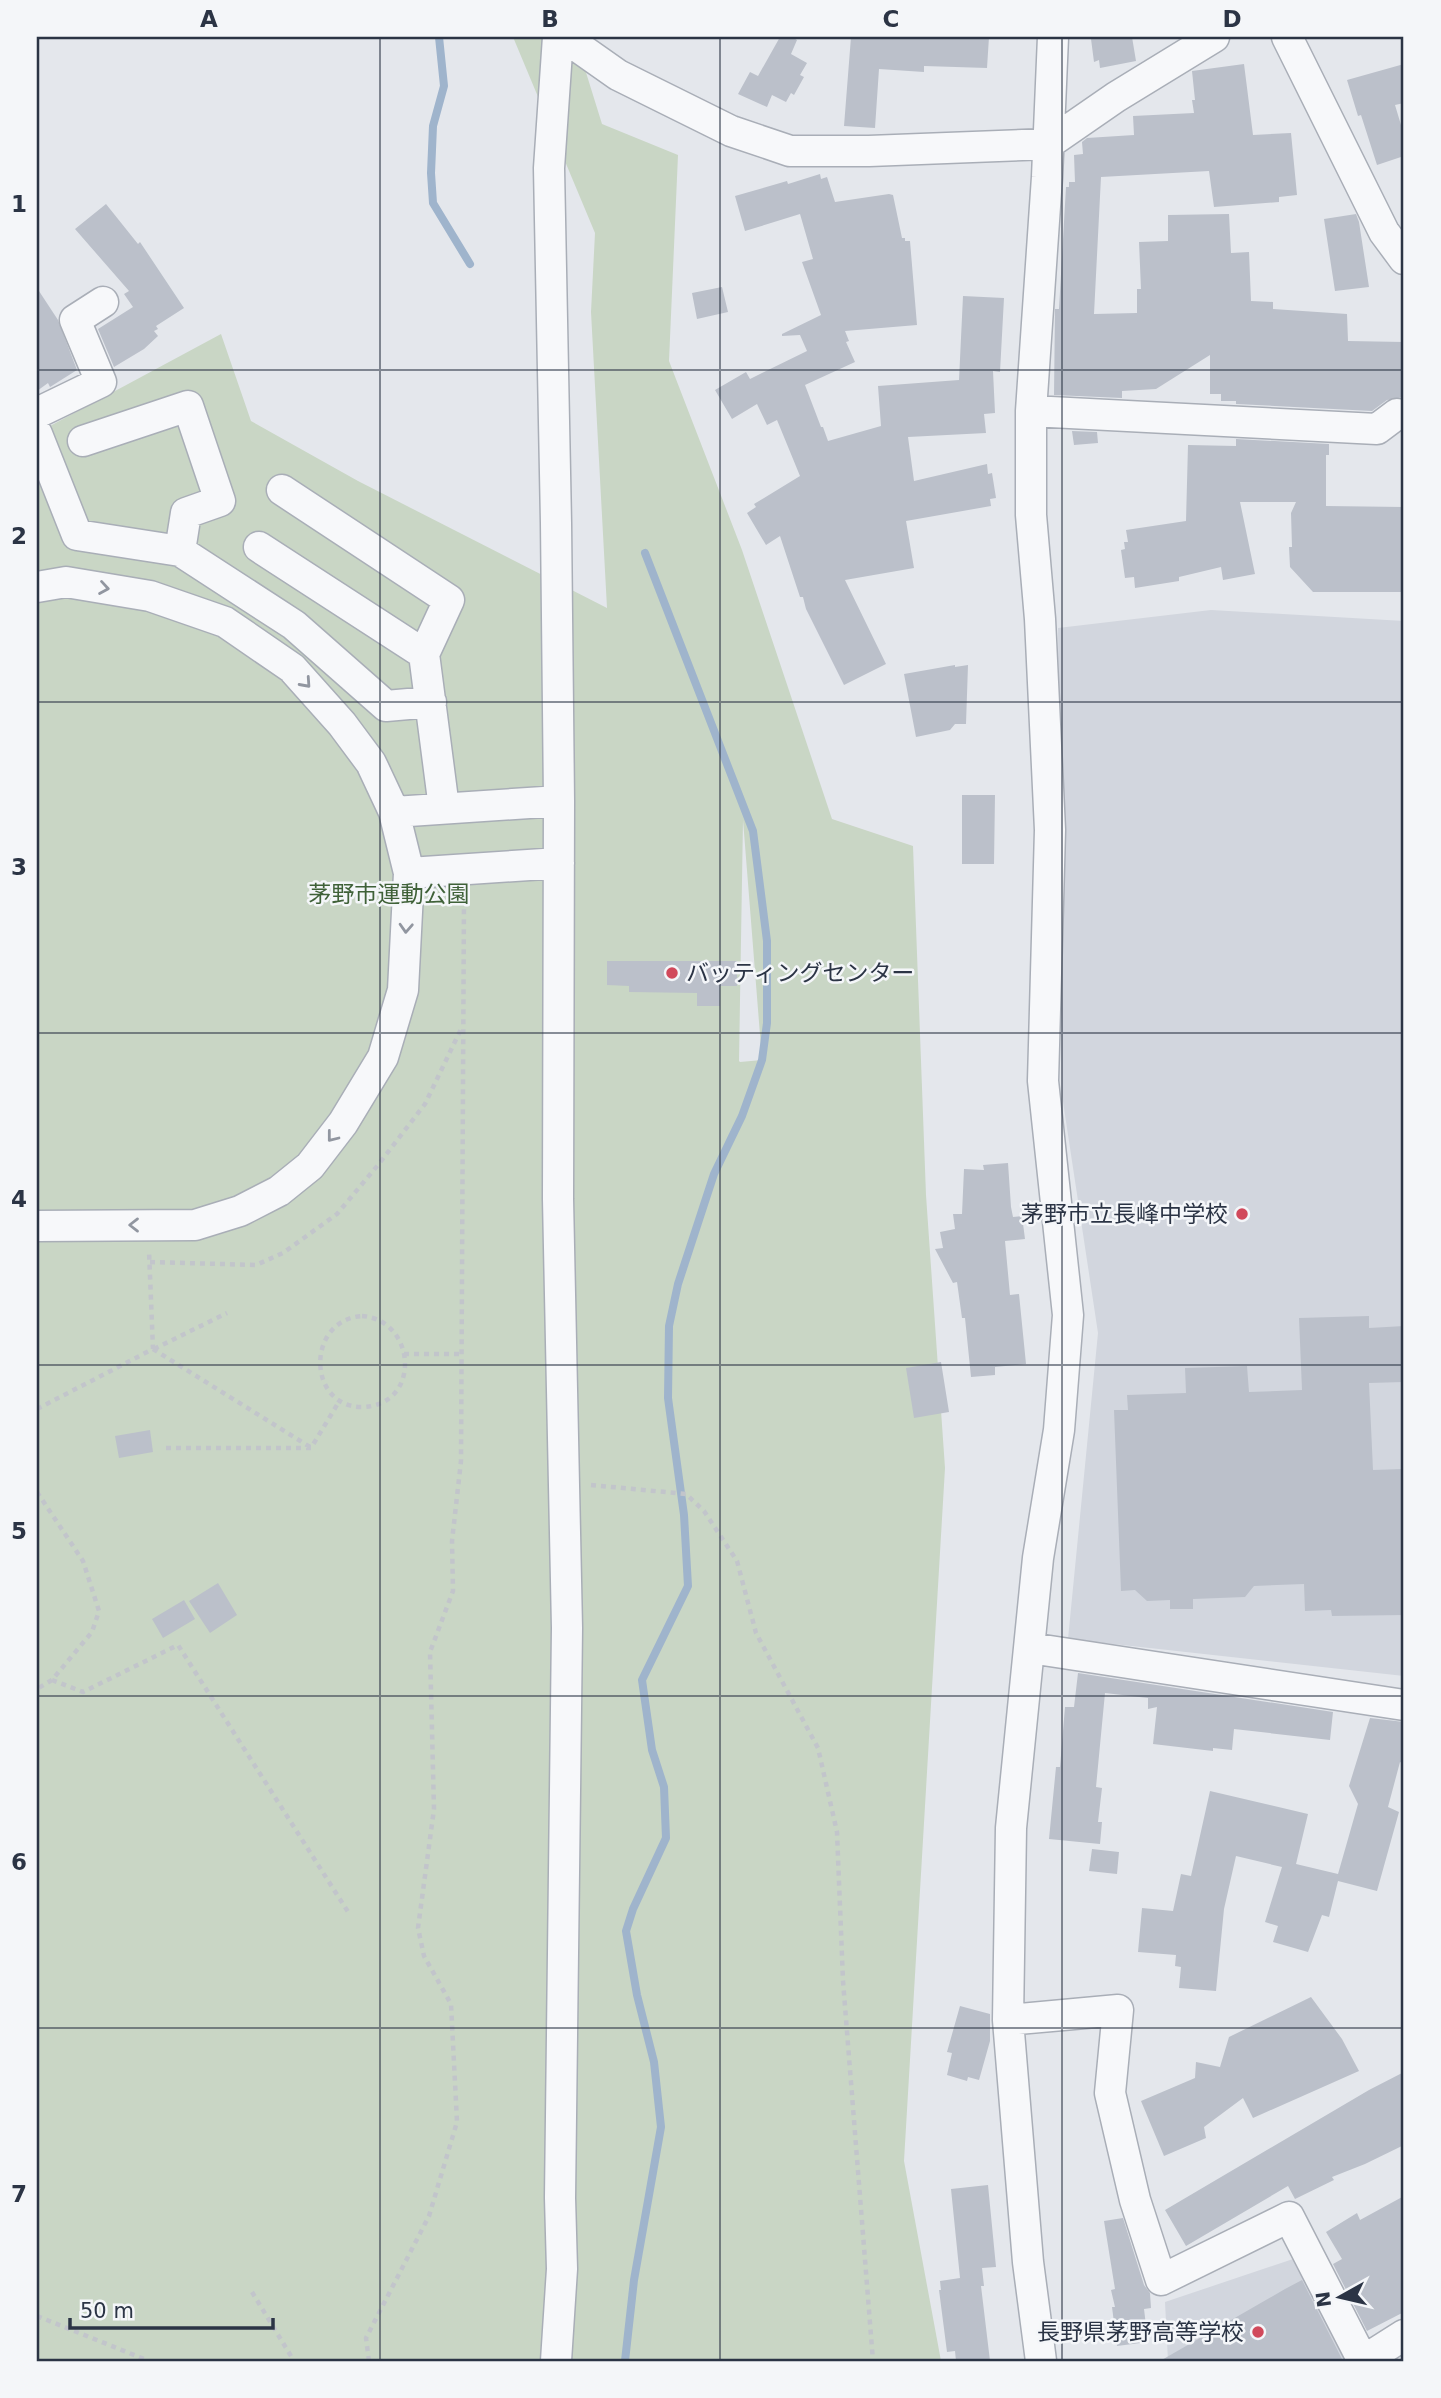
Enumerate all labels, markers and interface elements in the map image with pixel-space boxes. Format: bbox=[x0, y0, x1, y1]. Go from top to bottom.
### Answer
text: A bbox=[200, 6, 218, 32]
text: B bbox=[541, 6, 559, 32]
text: C bbox=[883, 6, 899, 32]
text: D bbox=[1222, 6, 1242, 32]
text: 1 bbox=[11, 191, 27, 217]
text: 2 bbox=[11, 523, 27, 549]
one-way arrow bbox=[98, 580, 110, 595]
one-way arrow bbox=[298, 675, 310, 688]
text: 3 bbox=[11, 854, 27, 880]
park label: 茅野市運動公園 bbox=[309, 881, 470, 907]
one-way arrow bbox=[399, 923, 414, 934]
place label: バッティングセンター bbox=[686, 960, 915, 986]
marker: バッティングセンター bbox=[664, 965, 680, 981]
one-way arrow bbox=[327, 1130, 340, 1142]
text: 4 bbox=[11, 1186, 27, 1212]
place label: 茅野市立長峰中学校 bbox=[1021, 1201, 1228, 1227]
marker: 茅野市立長峰中学校 bbox=[1234, 1206, 1250, 1222]
one-way arrow bbox=[128, 1217, 139, 1233]
text: 5 bbox=[11, 1518, 27, 1544]
text: 6 bbox=[11, 1849, 27, 1875]
text: 7 bbox=[11, 2181, 27, 2207]
north arrow bbox=[1304, 2262, 1374, 2332]
scale bar bbox=[70, 2286, 273, 2330]
text: N bbox=[1311, 2290, 1335, 2309]
text: 50 m bbox=[80, 2299, 134, 2323]
place label: 長野県茅野高等学校 bbox=[1037, 2319, 1244, 2345]
marker: 長野県茅野高等学校 bbox=[1250, 2324, 1266, 2340]

